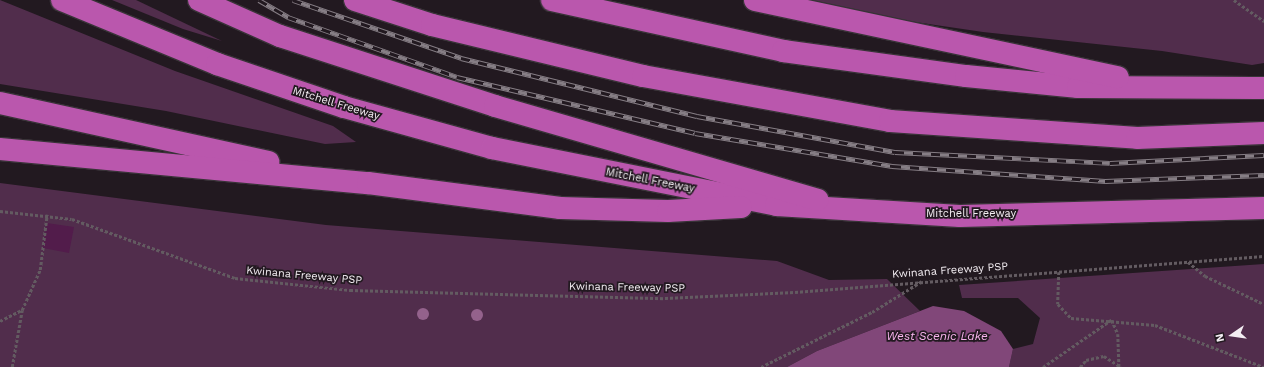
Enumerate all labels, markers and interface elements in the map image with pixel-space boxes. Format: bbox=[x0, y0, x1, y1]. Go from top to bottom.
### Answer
street label: Mitchell Freeway bbox=[291, 84, 381, 124]
street label: Mitchell Freeway bbox=[604, 166, 696, 196]
street label: Mitchell Freeway bbox=[926, 207, 1016, 221]
street label: Kwinana Freeway PSP bbox=[891, 260, 1009, 282]
street label: Kwinana Freeway PSP bbox=[245, 264, 363, 288]
street label: Kwinana Freeway PSP bbox=[569, 280, 685, 296]
north arrow bbox=[1212, 315, 1252, 355]
water label: West Scenic Lake bbox=[886, 330, 988, 344]
text: N bbox=[1213, 332, 1227, 343]

